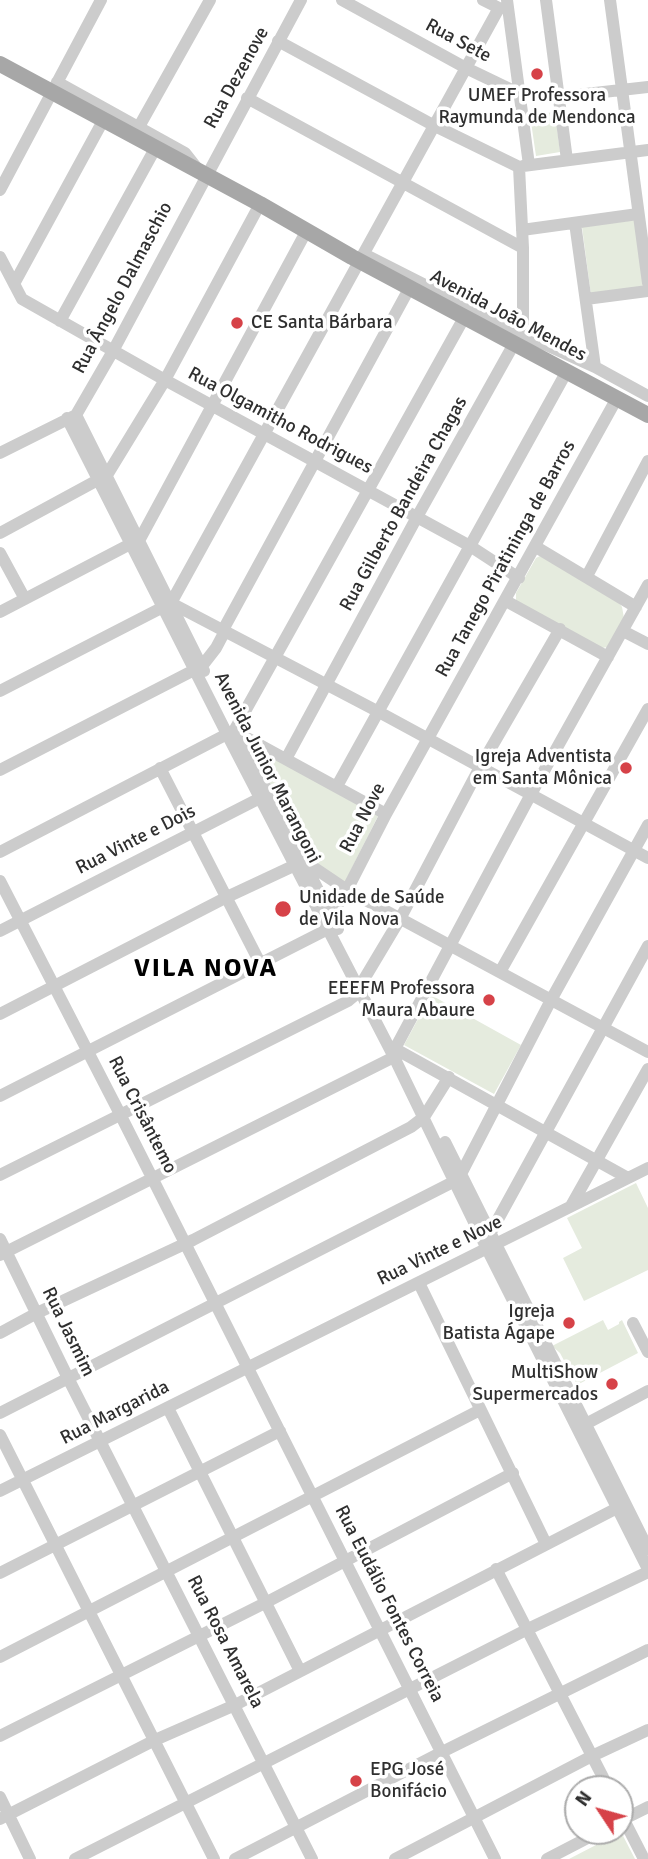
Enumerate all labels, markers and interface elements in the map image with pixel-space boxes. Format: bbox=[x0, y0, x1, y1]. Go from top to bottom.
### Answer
street label: Rua Sete bbox=[421, 14, 495, 68]
street label: Rua Dezenove bbox=[200, 23, 274, 133]
marker: UMEF Professora Raymunda de Mendonca bbox=[529, 66, 545, 82]
place label: UMEF Professora Raymunda de Mendonca bbox=[438, 85, 636, 129]
street label: Rua Ângelo Dalmaschio bbox=[68, 198, 178, 378]
street label: Avenida João Mendes bbox=[426, 265, 590, 367]
place label: CE Santa Bárbara bbox=[251, 312, 393, 334]
marker: CE Santa Bárbara bbox=[229, 315, 245, 331]
street label: Rua Olgamitho Rodrigues bbox=[184, 363, 376, 479]
street label: Rua Gilberto Bandeira Chagas bbox=[335, 393, 473, 615]
street label: Rua Tanego Piratininga de Barros bbox=[431, 437, 581, 681]
street label: Avenida Junior Marangoni bbox=[209, 669, 325, 867]
place label: Igreja Adventista em Santa Mônica bbox=[473, 746, 612, 790]
marker: Igreja Adventista em Santa Mônica bbox=[618, 760, 634, 776]
street label: Rua Nove bbox=[335, 779, 391, 857]
street label: Rua Vinte e Dois bbox=[72, 800, 200, 880]
place label: Unidade de Saúde de Vila Nova bbox=[299, 887, 445, 931]
marker: Unidade de Saúde de Vila Nova bbox=[273, 899, 293, 919]
district label: VILA NOVA bbox=[135, 953, 277, 985]
place label: EEEFM Professora Maura Abaure bbox=[328, 978, 475, 1022]
marker: EEEFM Professora Maura Abaure bbox=[481, 992, 497, 1008]
street label: Rua Crisântemo bbox=[103, 1053, 181, 1177]
street label: Rua Vinte e Nove bbox=[374, 1211, 506, 1291]
street label: Rua Jasmim bbox=[37, 1284, 99, 1380]
place label: Igreja Batista Ágape bbox=[443, 1301, 555, 1345]
marker: Igreja Batista Ágape bbox=[561, 1315, 577, 1331]
place label: MultiShow Supermercados bbox=[472, 1362, 598, 1406]
street label: Rua Margarida bbox=[57, 1376, 173, 1450]
marker: MultiShow Supermercados bbox=[604, 1376, 620, 1392]
street label: Rua Eudálio Fontes Correia bbox=[329, 1502, 449, 1706]
street label: Rua Rosa Amarela bbox=[182, 1572, 268, 1712]
place label: EPG José Bonifácio bbox=[370, 1759, 447, 1803]
marker: EPG José Bonifácio bbox=[348, 1773, 364, 1789]
north arrow bbox=[564, 1775, 634, 1845]
text: N bbox=[570, 1786, 597, 1811]

